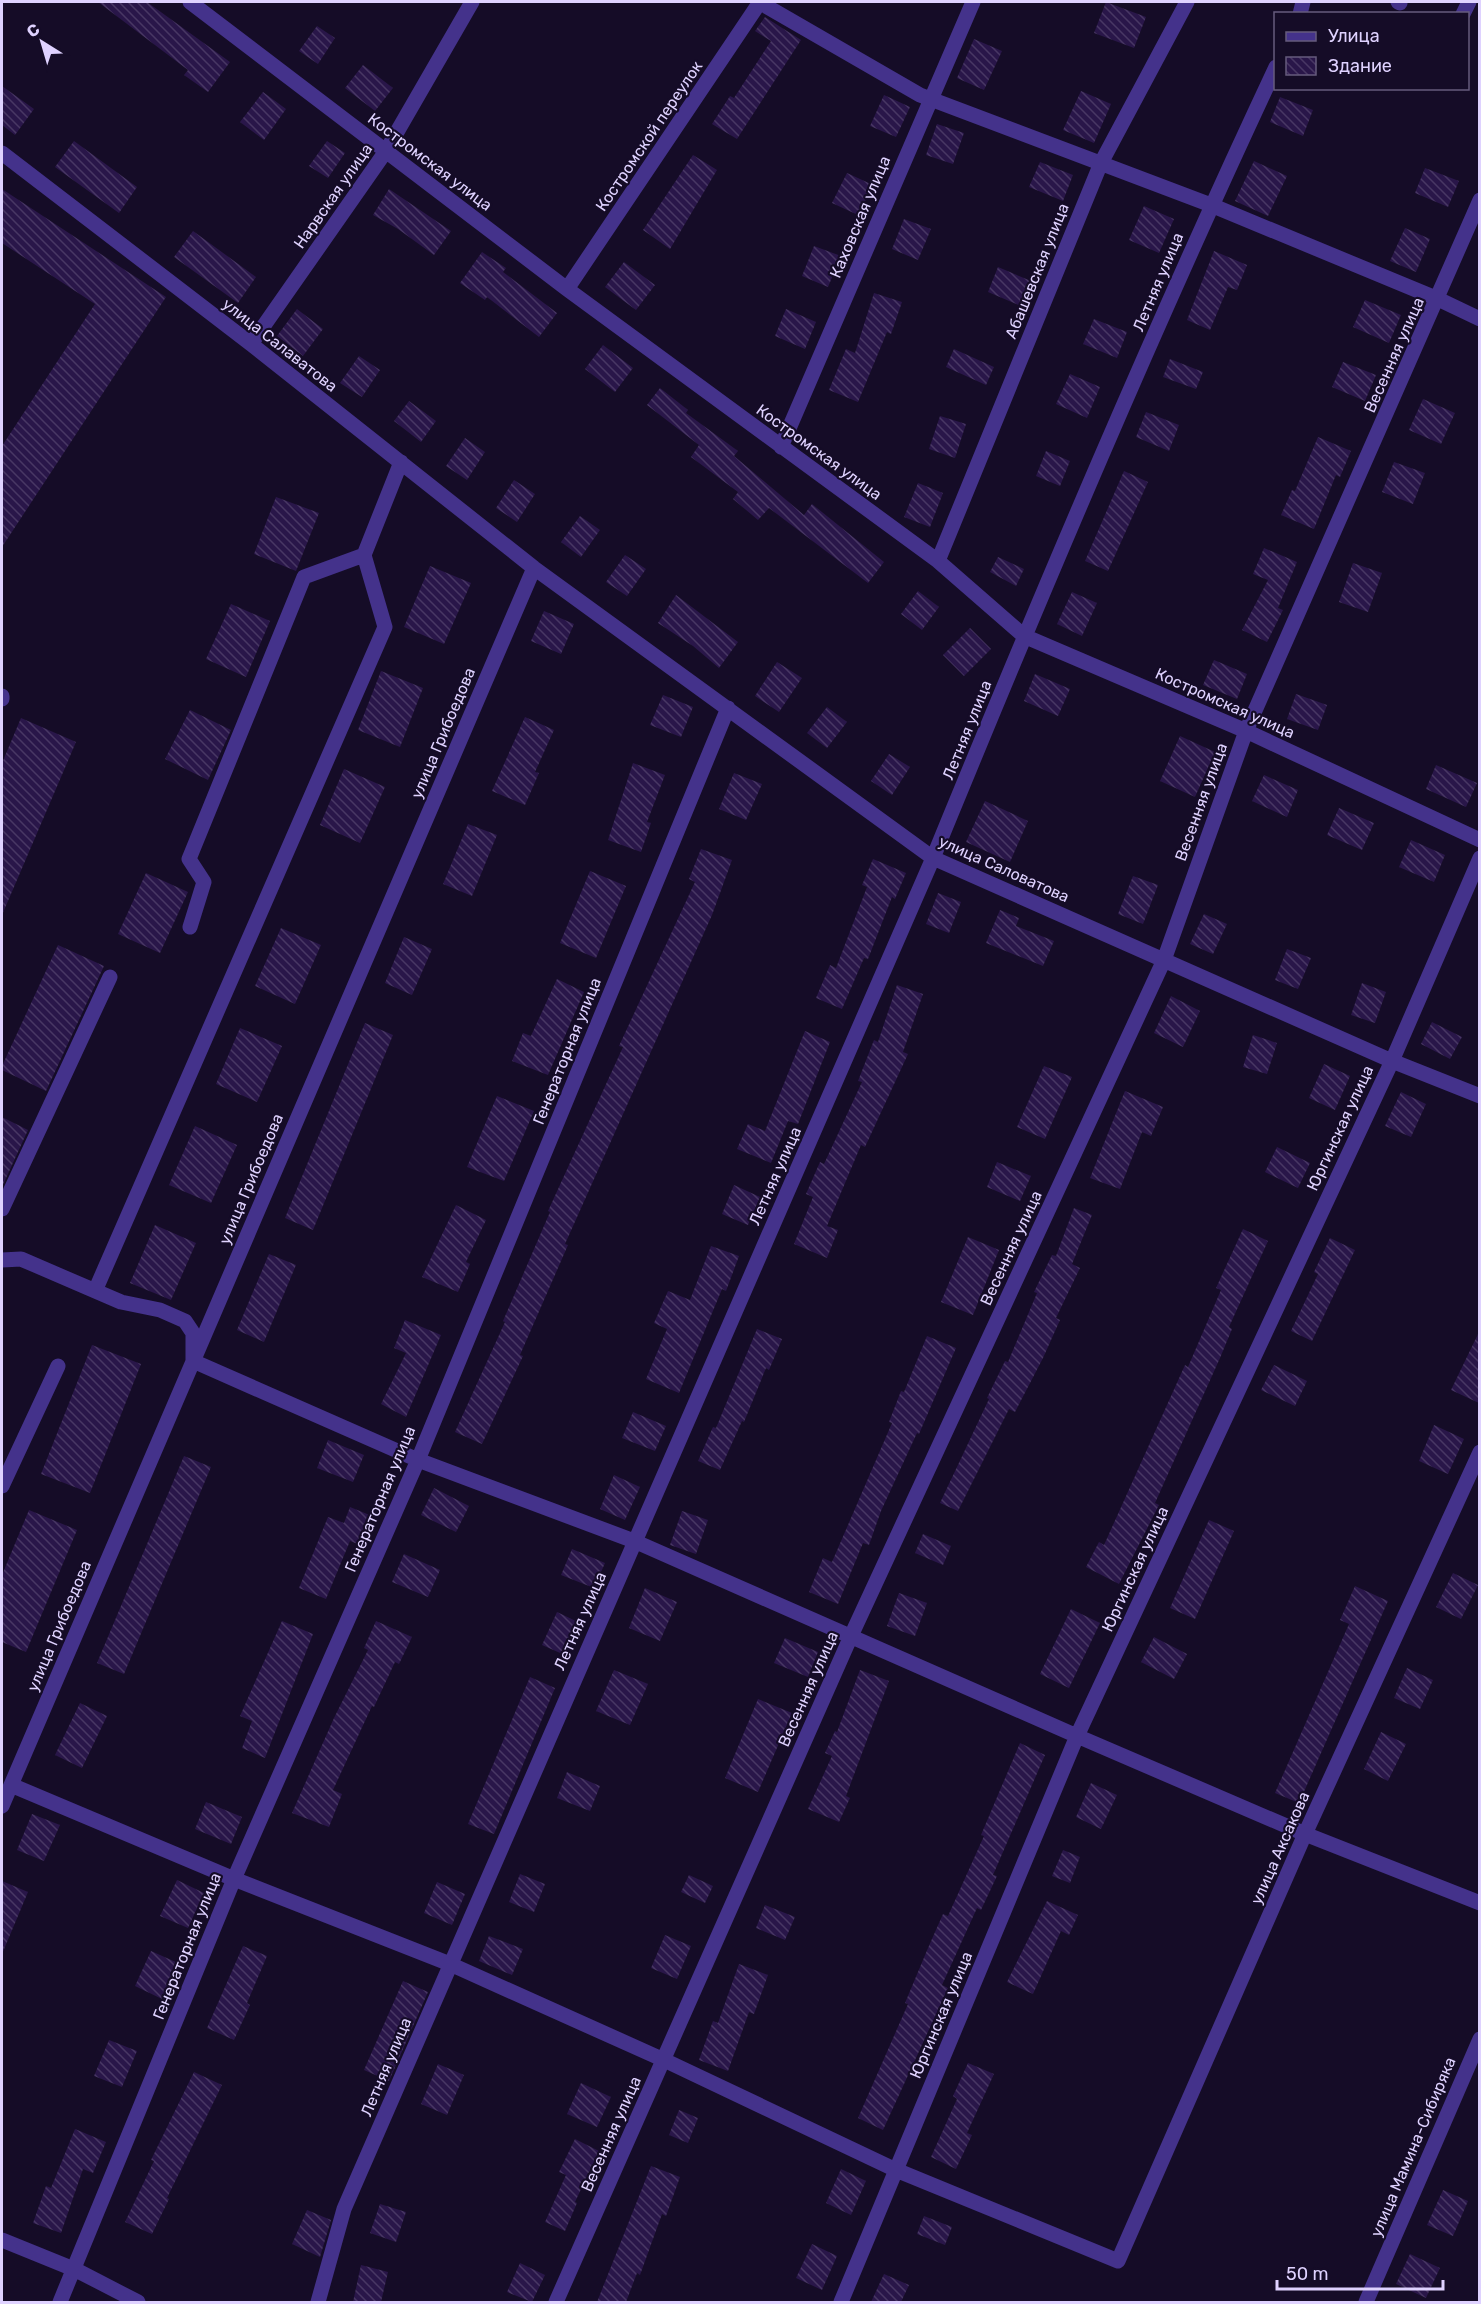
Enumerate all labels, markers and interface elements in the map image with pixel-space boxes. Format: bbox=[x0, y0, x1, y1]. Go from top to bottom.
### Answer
north arrow bbox=[12, 12, 72, 72]
legend bbox=[1274, 12, 1469, 90]
text: С bbox=[23, 19, 43, 41]
text: Улица bbox=[1328, 25, 1380, 47]
text: Здание bbox=[1328, 55, 1392, 77]
street label: Костромской переулок bbox=[592, 57, 707, 215]
street label: Костромская улица bbox=[364, 109, 496, 215]
street label: Нарвская улица bbox=[290, 140, 376, 252]
street label: Каховская улица bbox=[826, 153, 894, 281]
street label: Абашевская улица bbox=[1001, 201, 1073, 341]
street label: Летняя улица bbox=[1129, 230, 1187, 334]
street label: улица Салаватова bbox=[219, 294, 341, 396]
street label: Весенняя улица bbox=[1360, 294, 1428, 416]
street label: Костромская улица bbox=[753, 400, 885, 504]
street label: Костромская улица bbox=[1152, 664, 1298, 742]
street label: улица Грибоедова bbox=[407, 665, 479, 801]
street label: Летняя улица bbox=[938, 678, 996, 782]
street label: Весенняя улица bbox=[1171, 740, 1231, 864]
street label: улица Саловатова bbox=[936, 832, 1072, 906]
street label: Генераторная улица bbox=[529, 975, 605, 1127]
street label: Юргинская улица bbox=[1303, 1062, 1377, 1194]
street label: улица Грибоедова bbox=[215, 1111, 287, 1247]
street label: Летняя улица bbox=[745, 1124, 805, 1228]
street label: Весенняя улица bbox=[976, 1188, 1046, 1308]
street label: Генераторная улица bbox=[341, 1423, 419, 1575]
street label: Юргинская улица bbox=[1098, 1503, 1172, 1635]
street label: улица Грибоедова bbox=[23, 1558, 95, 1694]
street label: Летняя улица bbox=[550, 1569, 610, 1673]
street label: Весенняя улица bbox=[774, 1628, 842, 1750]
street label: улица Аксакова bbox=[1247, 1789, 1313, 1907]
street label: Генераторная улица bbox=[149, 1870, 225, 2022]
street label: Юргинская улица bbox=[906, 1949, 976, 2081]
street label: Летняя улица bbox=[357, 2015, 415, 2119]
street label: улица Мамина-Сибиряка bbox=[1366, 2054, 1460, 2240]
street label: Весенняя улица bbox=[577, 2073, 645, 2195]
scale bar bbox=[1277, 2253, 1444, 2291]
text: 50 m bbox=[1286, 2263, 1329, 2285]

